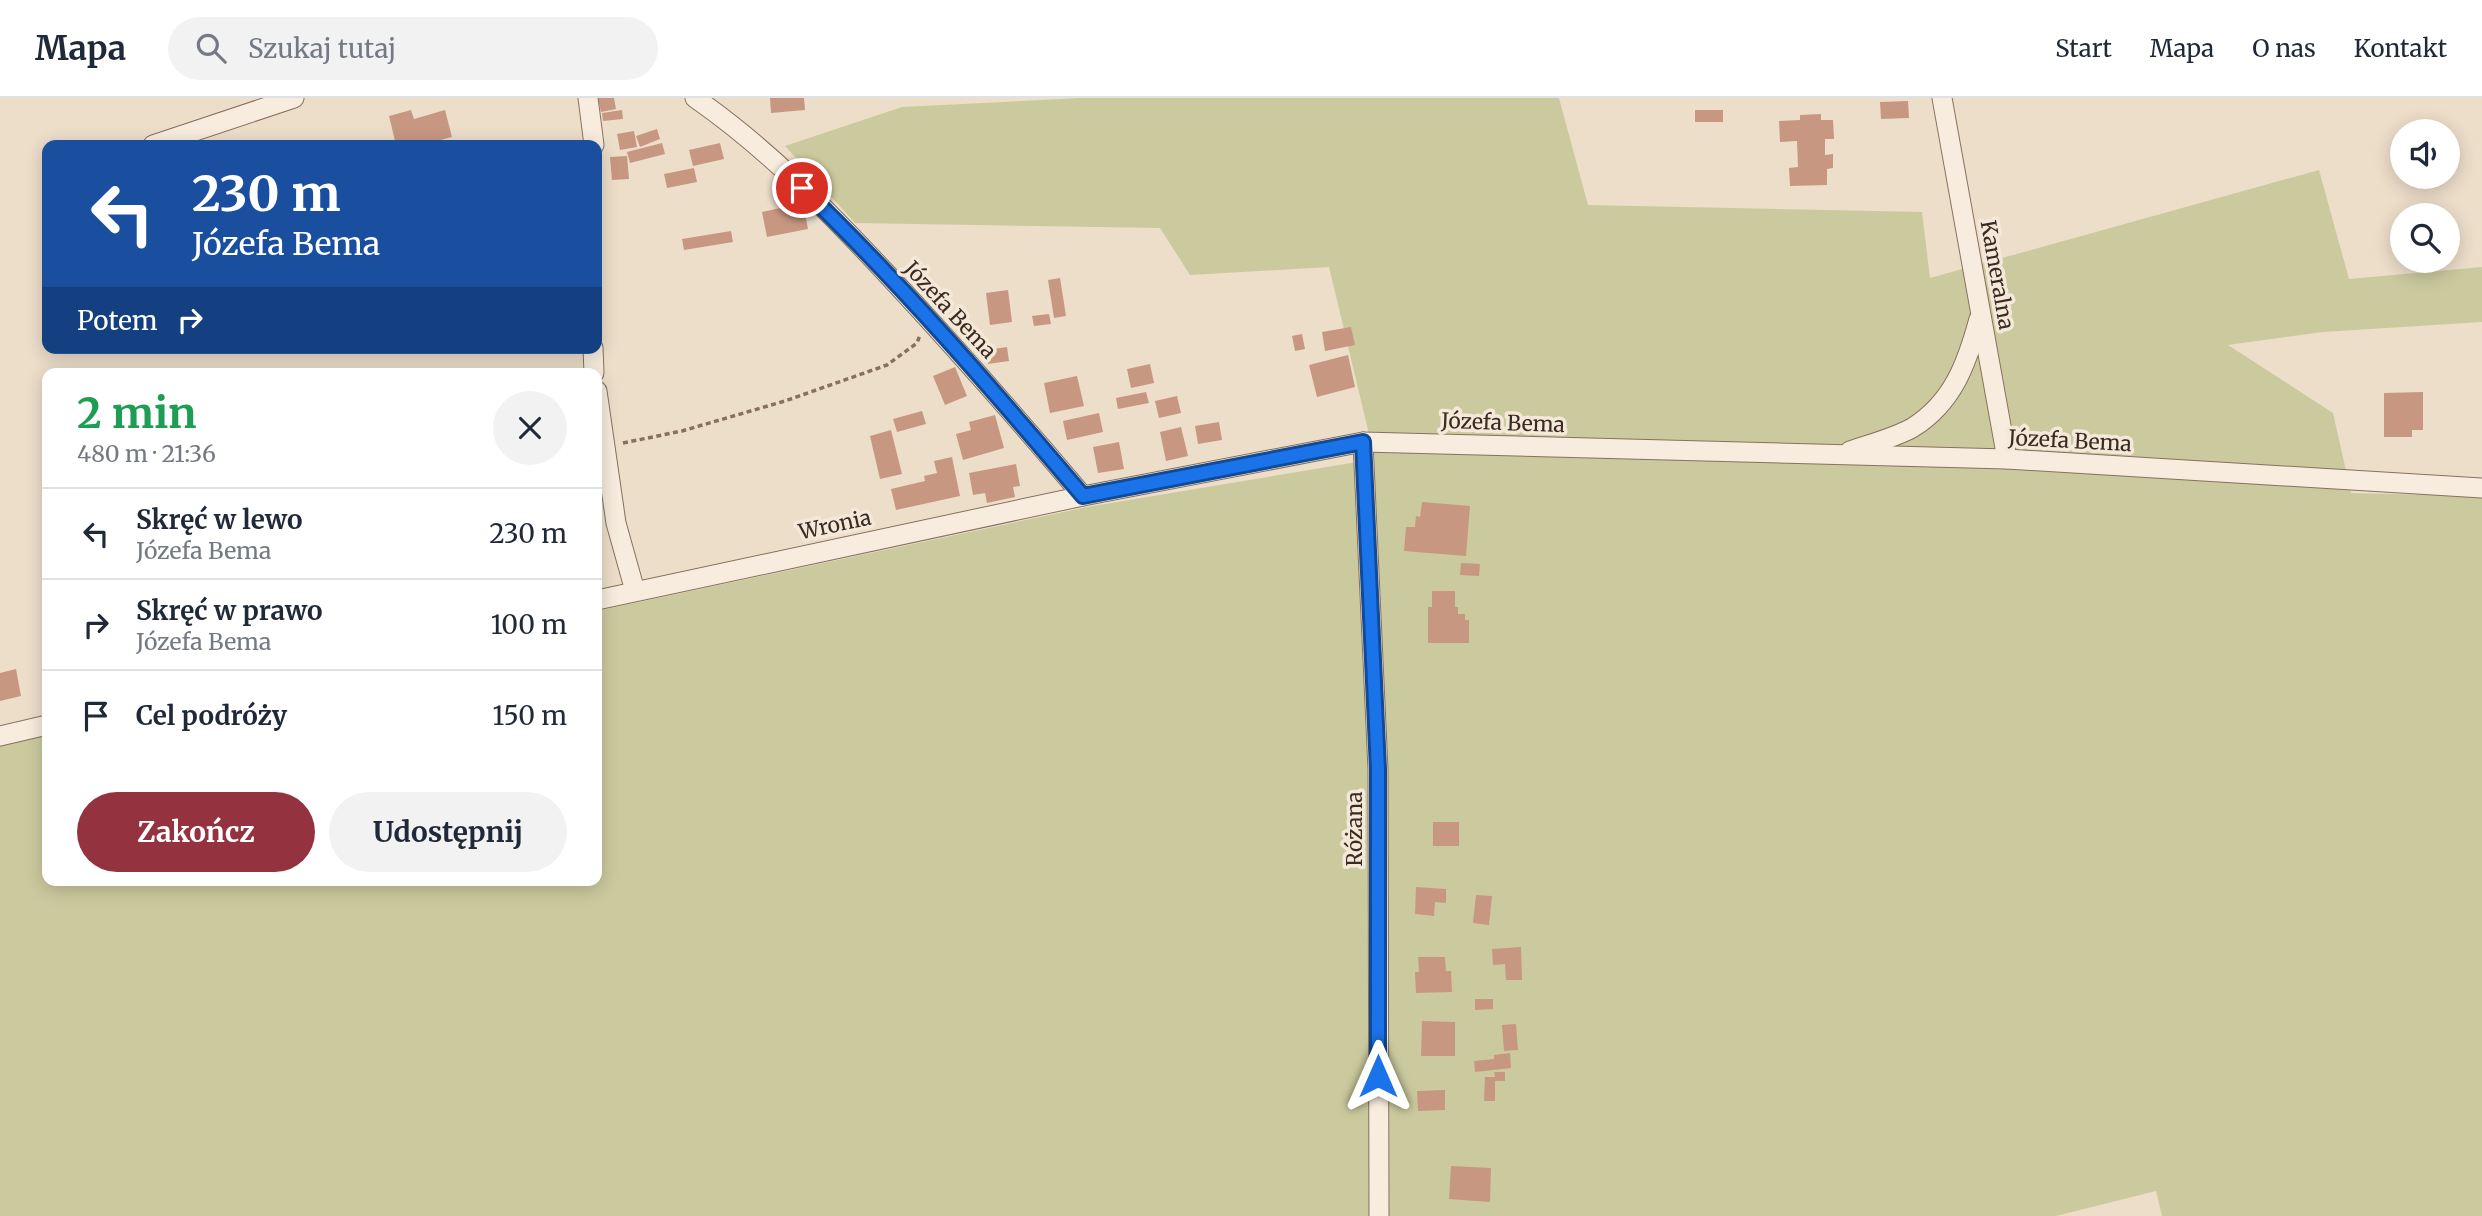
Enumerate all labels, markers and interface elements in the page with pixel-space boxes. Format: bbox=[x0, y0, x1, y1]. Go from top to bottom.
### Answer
search box bbox=[168, 17, 658, 80]
text: Mapa bbox=[35, 28, 126, 69]
icon: search bbox=[192, 29, 230, 67]
text: Szukaj tutaj bbox=[248, 32, 396, 65]
text: Start bbox=[2055, 33, 2112, 64]
text: Mapa bbox=[2150, 33, 2214, 64]
text: O nas bbox=[2252, 33, 2316, 64]
text: Kontakt bbox=[2354, 33, 2447, 64]
map controls bbox=[2390, 119, 2460, 273]
button: sound bbox=[2390, 119, 2460, 189]
pin bbox=[772, 158, 832, 218]
text: 230 m bbox=[192, 163, 340, 224]
icon: left bbox=[77, 168, 168, 259]
icon: arrive bbox=[783, 169, 821, 207]
button: search bbox=[2390, 203, 2460, 273]
street label: Kameralna bbox=[1975, 218, 2020, 332]
text: Józefa Bema bbox=[192, 224, 380, 264]
street label: Józefa Bema bbox=[898, 255, 1002, 364]
icon: right bbox=[171, 301, 209, 339]
text: Potem bbox=[77, 304, 157, 337]
text: 2 min bbox=[77, 387, 197, 439]
button: close bbox=[493, 391, 567, 465]
street label: Józefa Bema bbox=[1440, 407, 1565, 438]
street label: Józefa Bema bbox=[2007, 424, 2132, 457]
text: 480 m · 21:36 bbox=[77, 439, 216, 468]
text: Skręć w lewo bbox=[136, 503, 303, 536]
street label: Wronia bbox=[795, 504, 874, 546]
icon: left bbox=[77, 515, 115, 553]
text: 230 m bbox=[489, 517, 567, 550]
text: Józefa Bema bbox=[136, 536, 271, 565]
text: Skręć w prawo bbox=[136, 594, 323, 627]
icon: right bbox=[77, 606, 115, 644]
text: 100 m bbox=[491, 608, 567, 641]
text: Józefa Bema bbox=[136, 627, 271, 656]
icon: arrive bbox=[77, 697, 115, 735]
text: Cel podróży bbox=[136, 699, 287, 732]
text: 150 m bbox=[493, 699, 567, 732]
button: Zakończ bbox=[77, 792, 315, 872]
button: Udostępnij bbox=[329, 792, 567, 872]
street label: Różana bbox=[1341, 792, 1368, 866]
position arrow bbox=[1341, 1039, 1415, 1113]

